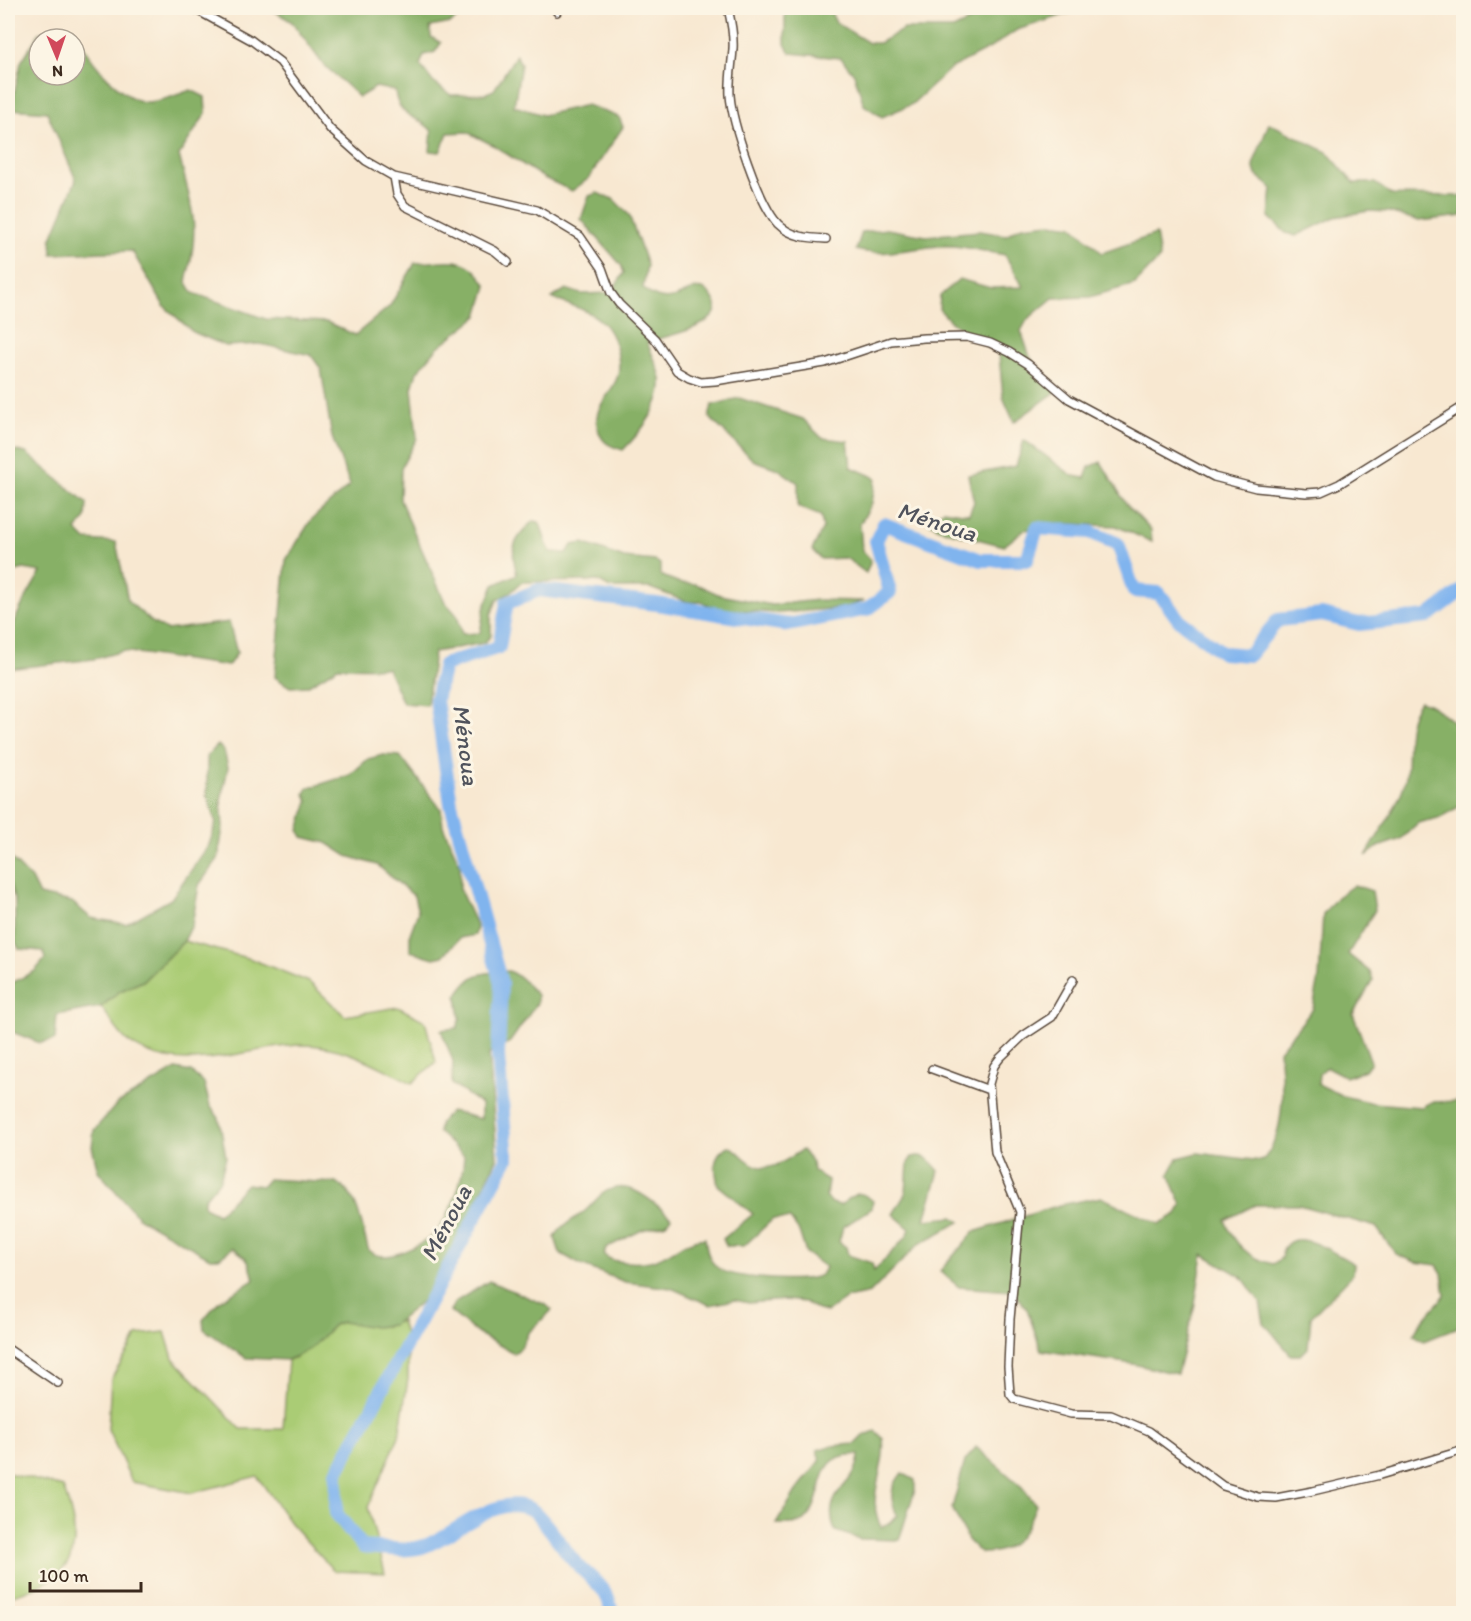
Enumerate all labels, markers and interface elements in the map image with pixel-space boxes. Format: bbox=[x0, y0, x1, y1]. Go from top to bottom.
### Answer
north arrow bbox=[27, 27, 87, 87]
text: N bbox=[52, 62, 63, 81]
water label: Ménoua bbox=[894, 495, 981, 548]
water label: Ménoua bbox=[447, 703, 486, 788]
water label: Ménoua bbox=[414, 1179, 478, 1266]
scale bar bbox=[30, 1555, 141, 1593]
text: 100 m bbox=[39, 1565, 89, 1587]

